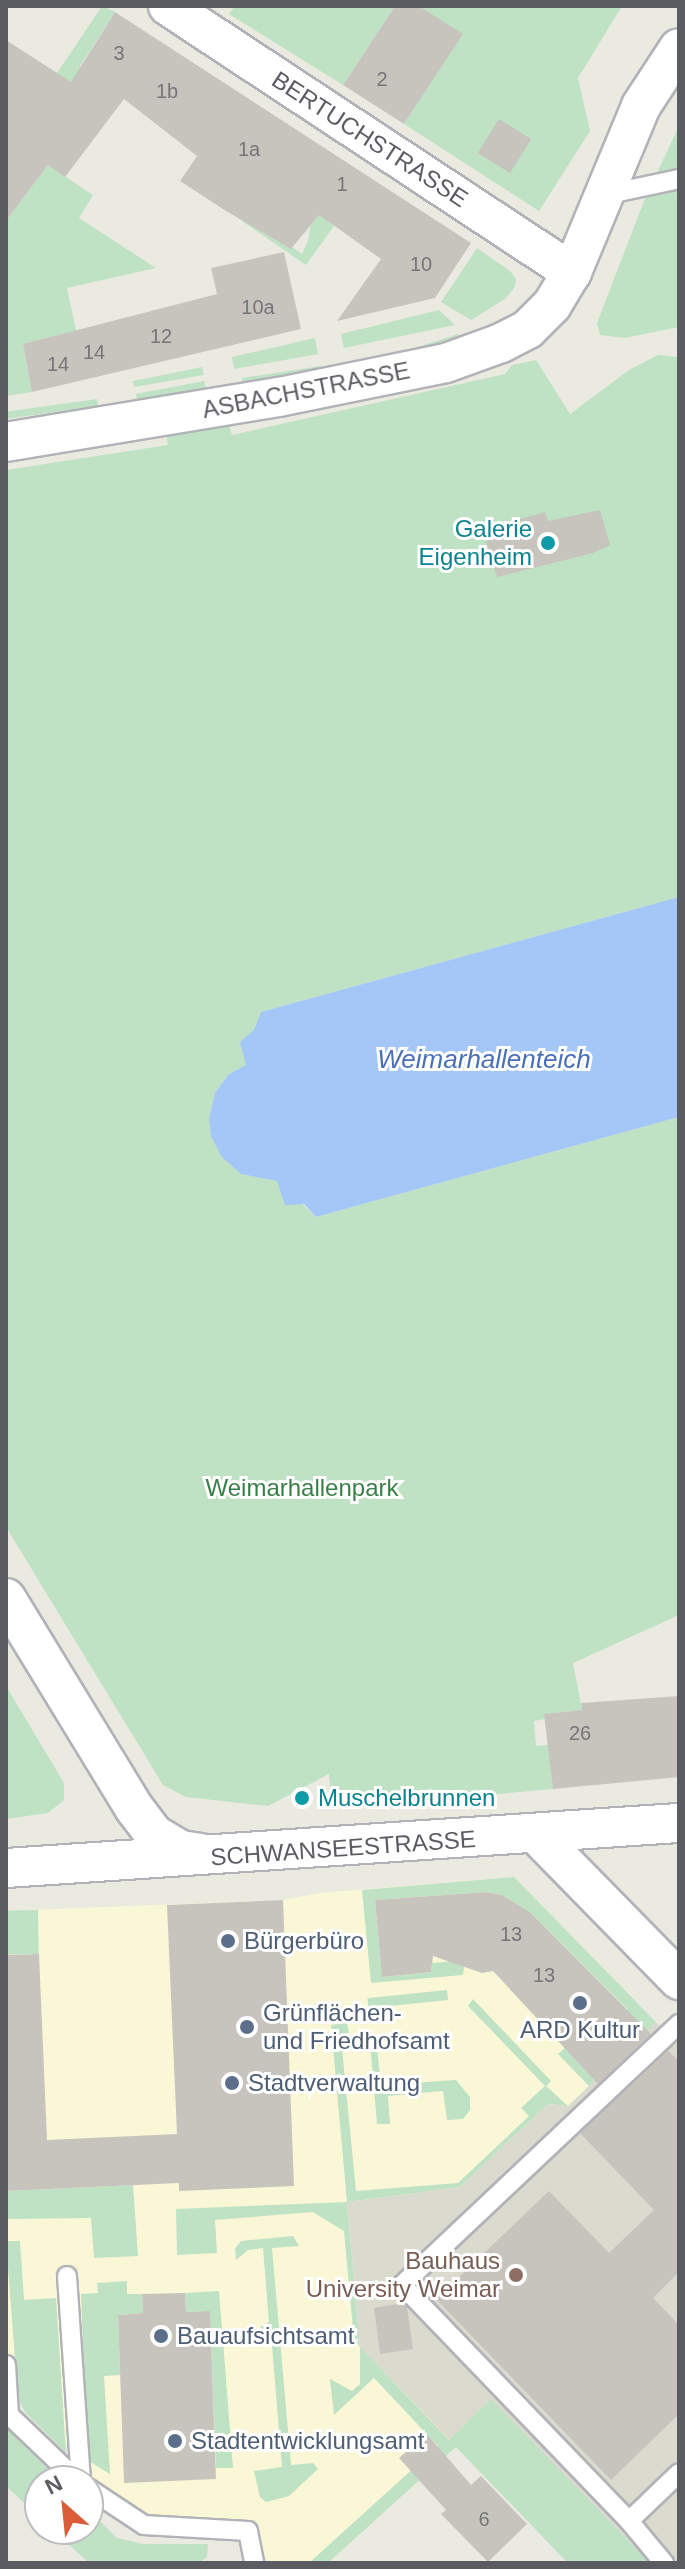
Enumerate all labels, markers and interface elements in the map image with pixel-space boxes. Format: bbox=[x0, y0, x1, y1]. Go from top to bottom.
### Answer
house number: 3 bbox=[113, 41, 125, 65]
street label: BERTUCHSTRASSE bbox=[267, 65, 473, 213]
house number: 2 bbox=[376, 67, 388, 91]
house number: 1b bbox=[156, 79, 178, 103]
house number: 1a bbox=[238, 137, 260, 161]
house number: 1 bbox=[336, 172, 348, 196]
house number: 10 bbox=[410, 252, 432, 276]
house number: 10a bbox=[241, 295, 275, 319]
house number: 12 bbox=[150, 324, 172, 348]
house number: 14 bbox=[83, 340, 105, 364]
house number: 14 bbox=[47, 352, 69, 376]
street label: ASBACHSTRASSE bbox=[200, 356, 412, 424]
place label: Galerie Eigenheim bbox=[419, 515, 532, 571]
marker: Galerie Eigenheim bbox=[539, 534, 557, 552]
water label: Weimarhallenteich bbox=[377, 1044, 591, 1076]
park label: Weimarhallenpark bbox=[206, 1474, 398, 1502]
house number: 26 bbox=[569, 1721, 591, 1745]
place label: Muschelbrunnen bbox=[318, 1784, 495, 1812]
marker: Muschelbrunnen bbox=[293, 1789, 311, 1807]
street label: SCHWANSEESTRASSE bbox=[209, 1824, 477, 1872]
house number: 13 bbox=[500, 1922, 522, 1946]
place label: Bürgerbüro bbox=[244, 1927, 364, 1955]
marker: Bürgerbüro bbox=[219, 1932, 237, 1950]
house number: 13 bbox=[533, 1963, 555, 1987]
marker: ARD Kultur bbox=[571, 1994, 589, 2012]
place label: Grünflächen- und Friedhofsamt bbox=[263, 1999, 450, 2055]
place label: ARD Kultur bbox=[520, 2016, 640, 2044]
marker: Grünflächen- und Friedhofsamt bbox=[238, 2018, 256, 2036]
place label: Stadtverwaltung bbox=[248, 2069, 420, 2097]
marker: Stadtverwaltung bbox=[223, 2074, 241, 2092]
place label: Bauhaus University Weimar bbox=[306, 2247, 500, 2303]
marker: Bauhaus University Weimar bbox=[507, 2266, 525, 2284]
place label: Bauaufsichtsamt bbox=[177, 2322, 354, 2350]
marker: Bauaufsichtsamt bbox=[152, 2327, 170, 2345]
place label: Stadtentwicklungsamt bbox=[191, 2427, 424, 2455]
marker: Stadtentwicklungsamt bbox=[166, 2432, 184, 2450]
north arrow bbox=[24, 2465, 104, 2545]
text: N bbox=[41, 2470, 67, 2500]
house number: 6 bbox=[478, 2507, 490, 2531]

